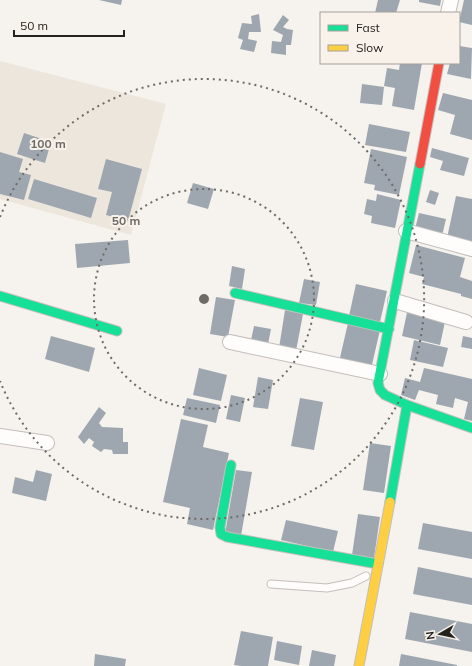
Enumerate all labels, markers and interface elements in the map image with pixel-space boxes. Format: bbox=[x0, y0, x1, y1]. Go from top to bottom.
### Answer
scale bar bbox=[14, 12, 124, 38]
legend bbox=[320, 12, 460, 64]
text: 50 m bbox=[20, 18, 48, 33]
text: Fast bbox=[356, 20, 380, 35]
text: Slow bbox=[356, 40, 384, 55]
text: 100 m bbox=[30, 136, 66, 151]
text: 50 m bbox=[112, 213, 140, 228]
centre of rings bbox=[197, 292, 211, 306]
north arrow bbox=[420, 614, 460, 654]
text: N bbox=[423, 630, 438, 641]

